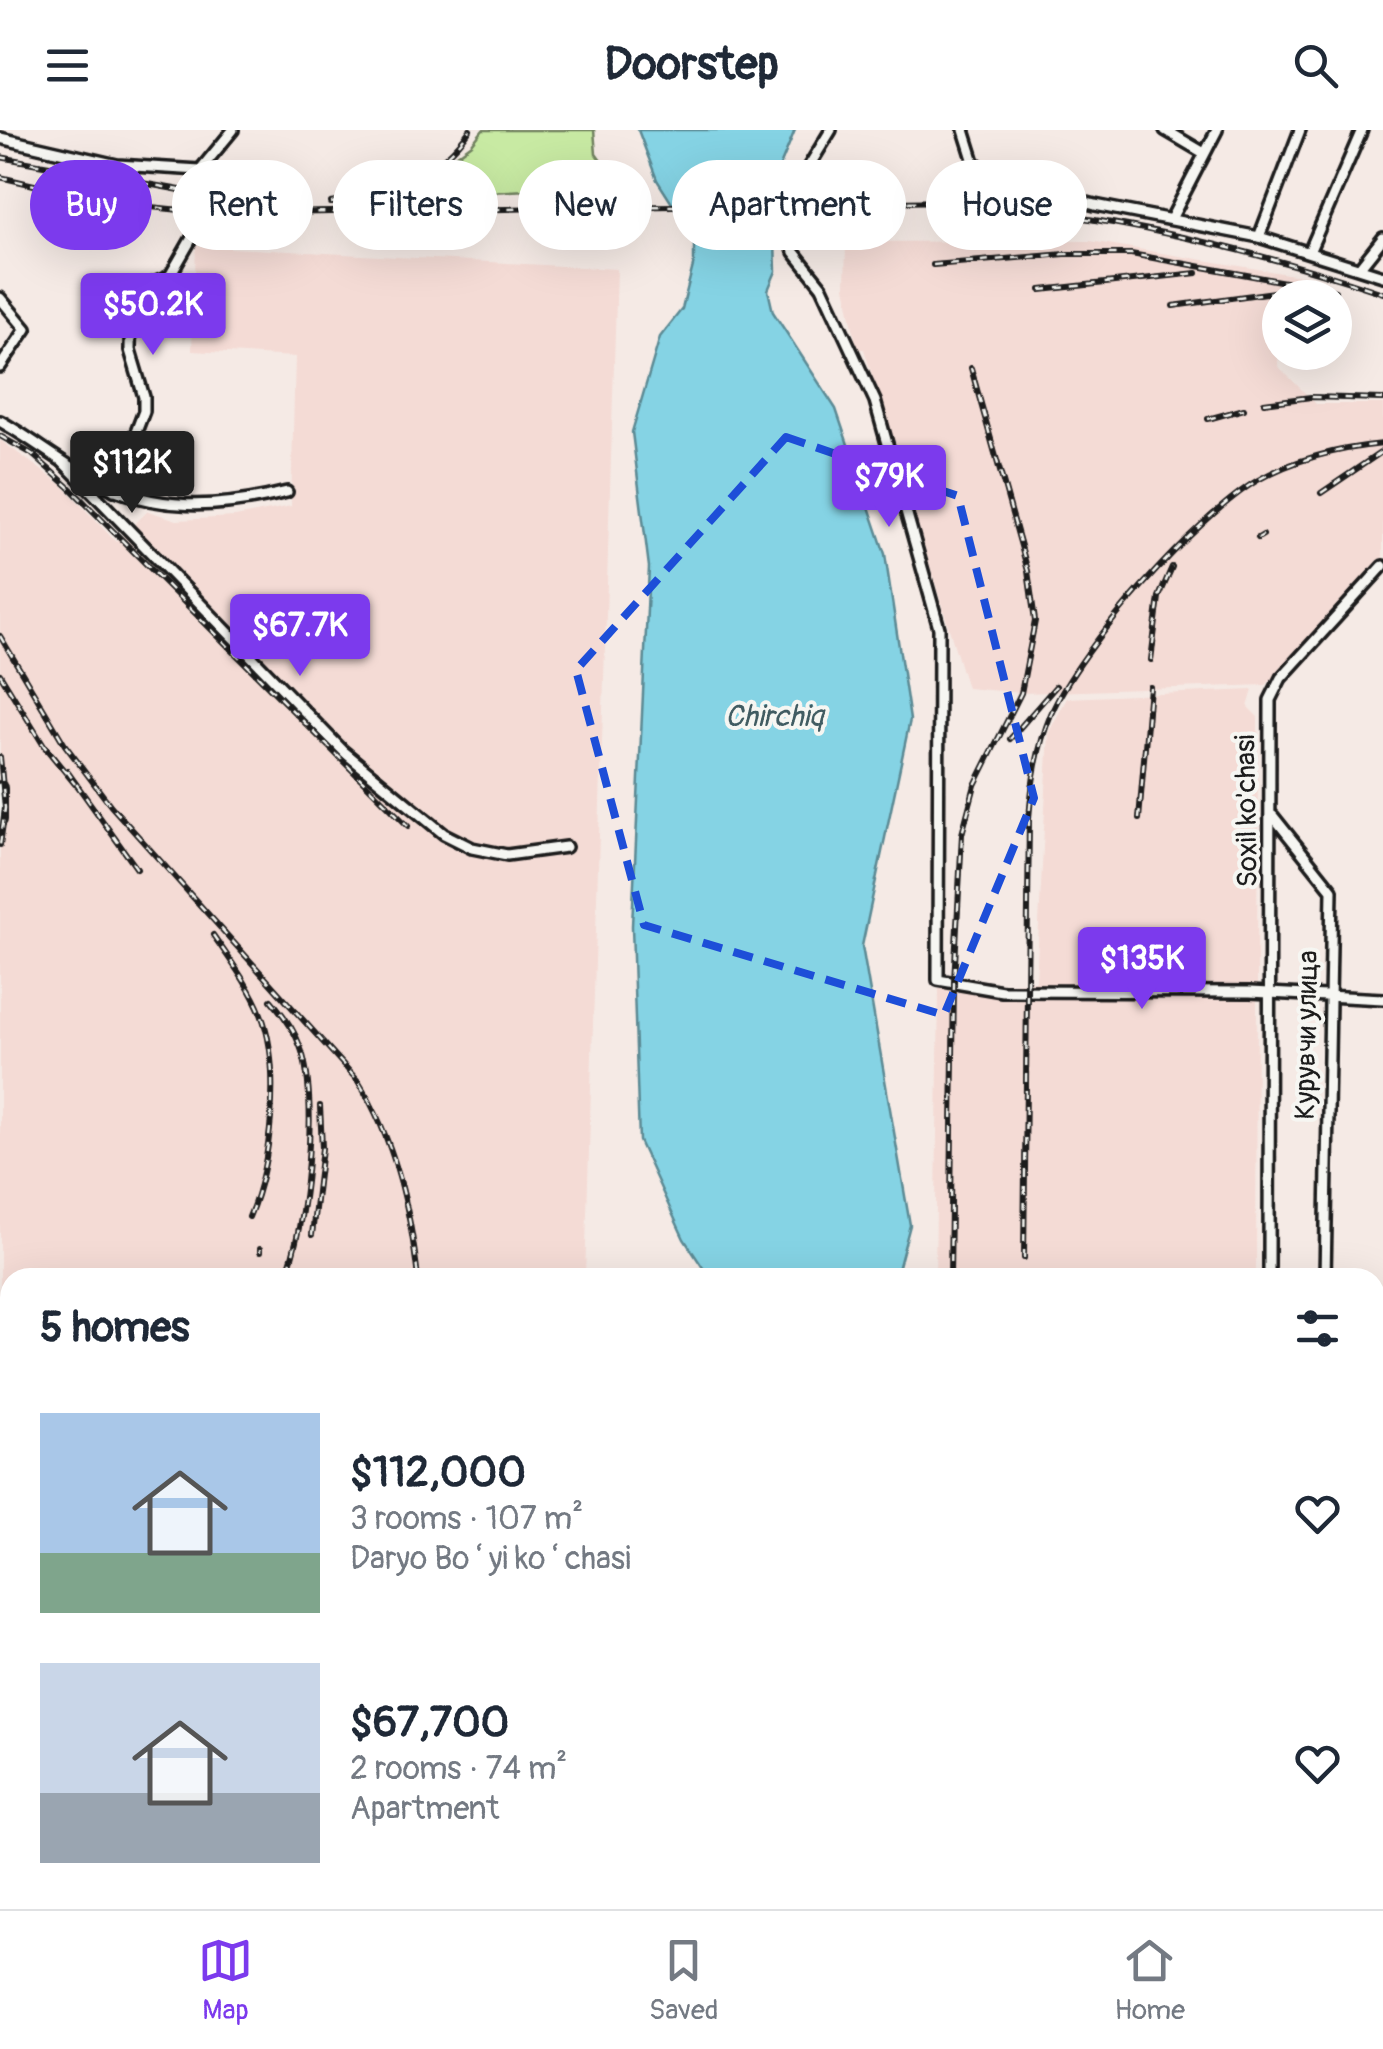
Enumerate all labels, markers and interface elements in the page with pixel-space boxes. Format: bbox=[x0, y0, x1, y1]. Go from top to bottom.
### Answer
text: Doorstep bbox=[604, 37, 779, 93]
icon: menu bbox=[40, 38, 95, 93]
icon: search bbox=[1288, 38, 1343, 93]
chip: Buy bbox=[30, 160, 152, 250]
chip: Rent bbox=[172, 160, 313, 250]
chip: Filters bbox=[333, 160, 498, 250]
chip: New bbox=[518, 160, 652, 250]
chip: Apartment bbox=[672, 160, 906, 250]
chip: House bbox=[926, 160, 1087, 250]
pin: $50.2K bbox=[72, 273, 234, 358]
map controls bbox=[1262, 280, 1352, 370]
button: layers bbox=[1262, 280, 1352, 370]
text: $50.2K bbox=[103, 285, 203, 325]
pin: $112K bbox=[62, 431, 202, 516]
text: $112K bbox=[92, 443, 172, 483]
pin: $79K bbox=[830, 445, 948, 530]
text: $79K bbox=[854, 457, 924, 497]
pin: $67.7K bbox=[219, 594, 381, 679]
text: $67.7K bbox=[252, 606, 348, 646]
water label: Chirchiq bbox=[725, 698, 826, 735]
street label: Soxil ko'chasi bbox=[1228, 734, 1266, 888]
pin: $135K bbox=[1072, 927, 1212, 1012]
text: $135K bbox=[1100, 939, 1184, 979]
street label: Курувчи улица bbox=[1288, 950, 1326, 1120]
icon: filters bbox=[1290, 1301, 1345, 1356]
text: 5 homes bbox=[40, 1302, 190, 1354]
text: $112,000 bbox=[350, 1447, 526, 1499]
icon: home bbox=[120, 1453, 240, 1573]
icon: heart bbox=[1290, 1486, 1345, 1541]
text: 3 rooms · 107 m² bbox=[350, 1499, 583, 1539]
text: Daryo Boʻyi koʻchasi bbox=[350, 1539, 631, 1579]
text: $67,700 bbox=[350, 1697, 509, 1749]
icon: home bbox=[120, 1703, 240, 1823]
icon: heart bbox=[1290, 1736, 1345, 1791]
text: 2 rooms · 74 m² bbox=[350, 1749, 567, 1789]
text: Apartment bbox=[350, 1789, 499, 1829]
tab: Map bbox=[198, 1933, 253, 2028]
tab: Saved bbox=[649, 1933, 718, 2028]
tab: Home bbox=[1114, 1933, 1185, 2028]

